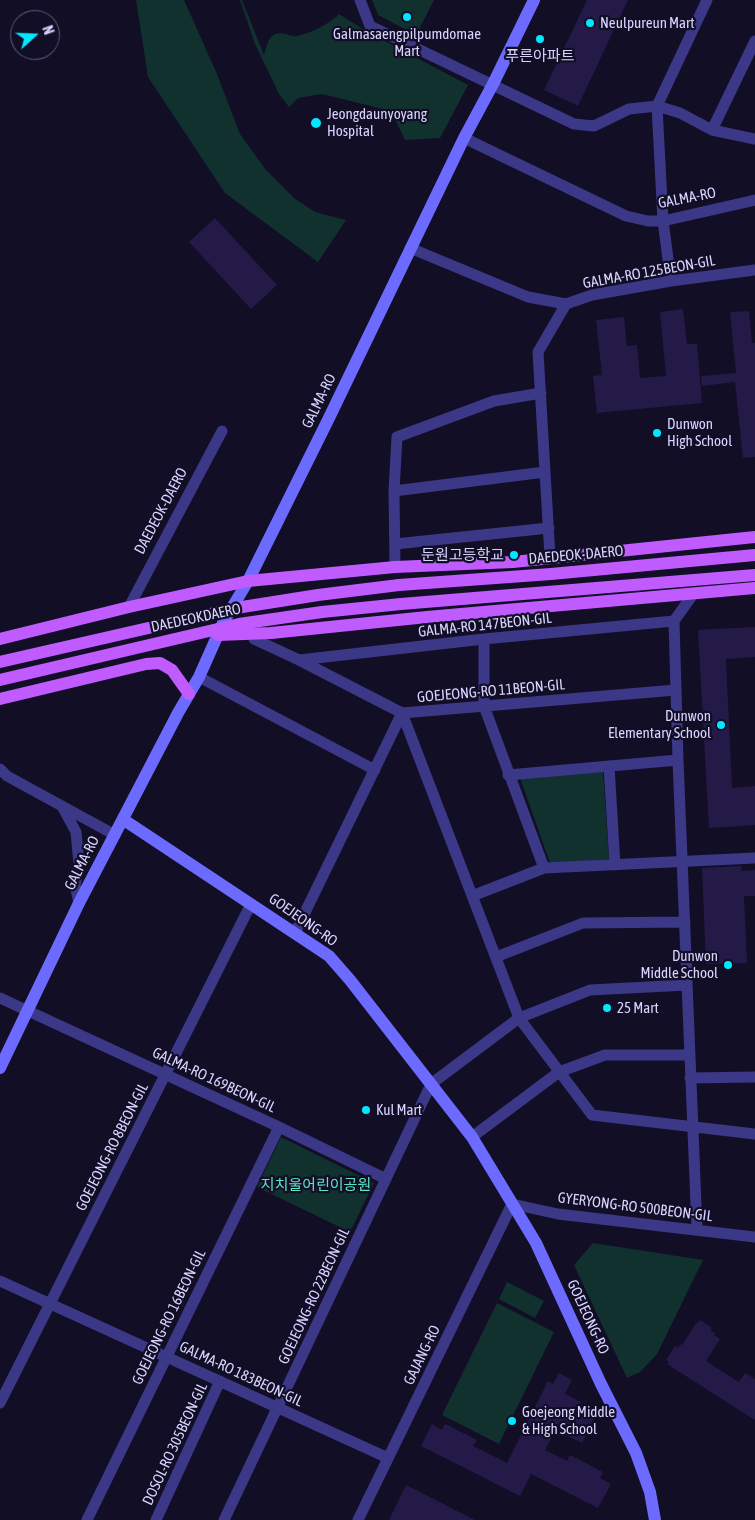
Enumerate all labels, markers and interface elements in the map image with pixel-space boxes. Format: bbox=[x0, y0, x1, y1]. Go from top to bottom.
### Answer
north arrow bbox=[10, 10, 60, 60]
marker: Galmasaengpilpumdomae Mart bbox=[401, 11, 413, 23]
place label: Neulpureun Mart bbox=[600, 14, 695, 32]
marker: Neulpureun Mart bbox=[584, 17, 596, 29]
text: N bbox=[39, 24, 57, 37]
place label: Galmasaengpilpumdomae Mart bbox=[333, 25, 481, 60]
marker: 푸른아파트 bbox=[534, 33, 546, 45]
place label: 푸른아파트 bbox=[506, 47, 574, 65]
place label: Jeongdaunyoyang Hospital bbox=[327, 105, 427, 140]
marker: Jeongdaunyoyang Hospital bbox=[309, 116, 323, 130]
street label: GALMA-RO bbox=[657, 184, 717, 212]
street label: GALMA-RO 125BEON-GIL bbox=[581, 252, 717, 292]
street label: GALMA-RO bbox=[298, 371, 340, 431]
place label: Dunwon High School bbox=[667, 415, 732, 450]
marker: Dunwon High School bbox=[651, 427, 663, 439]
street label: DAEDEOK-DAERO bbox=[131, 465, 191, 557]
street label: DAEDEOK-DAERO bbox=[528, 542, 624, 568]
place label: 둔원고등학교 bbox=[421, 546, 504, 564]
marker: 둔원고등학교 bbox=[508, 549, 520, 561]
street label: DAEDEOKDAERO bbox=[149, 600, 243, 636]
street label: GALMA-RO 147BEON-GIL bbox=[417, 609, 553, 641]
street label: GOEJEONG-RO 11BEON-GIL bbox=[416, 676, 566, 706]
place label: Dunwon Elementary School bbox=[608, 707, 711, 742]
marker: Dunwon Elementary School bbox=[715, 719, 727, 731]
street label: GALMA-RO bbox=[61, 833, 103, 893]
street label: GOEJEONG-RO bbox=[265, 890, 341, 950]
place label: Dunwon Middle School bbox=[640, 947, 718, 982]
marker: Dunwon Middle School bbox=[722, 959, 734, 971]
place label: 25 Mart bbox=[617, 999, 659, 1017]
marker: 25 Mart bbox=[601, 1002, 613, 1014]
street label: GALMA-RO 169BEON-GIL bbox=[149, 1044, 279, 1116]
street label: GOEJEONG-RO 8BEON-GIL bbox=[72, 1080, 152, 1214]
place label: Kul Mart bbox=[376, 1101, 422, 1119]
marker: Kul Mart bbox=[360, 1104, 372, 1116]
park label: 지치울어린이공원 bbox=[261, 1176, 371, 1194]
street label: GYERYONG-RO 500BEON-GIL bbox=[557, 1189, 713, 1225]
street label: GOEJEONG-RO 22BEON-GIL bbox=[275, 1225, 353, 1367]
street label: GOEJEONG-RO 16BEON-GIL bbox=[128, 1246, 210, 1388]
street label: GOEJEONG-RO bbox=[563, 1277, 613, 1357]
street label: GAJANG-RO bbox=[400, 1322, 444, 1388]
street label: GALMA-RO 183BEON-GIL bbox=[176, 1338, 306, 1410]
street label: DOSOL-RO 305BEON-GIL bbox=[139, 1380, 211, 1508]
place label: Goejeong Middle & High School bbox=[522, 1403, 615, 1438]
marker: Goejeong Middle & High School bbox=[506, 1415, 518, 1427]

